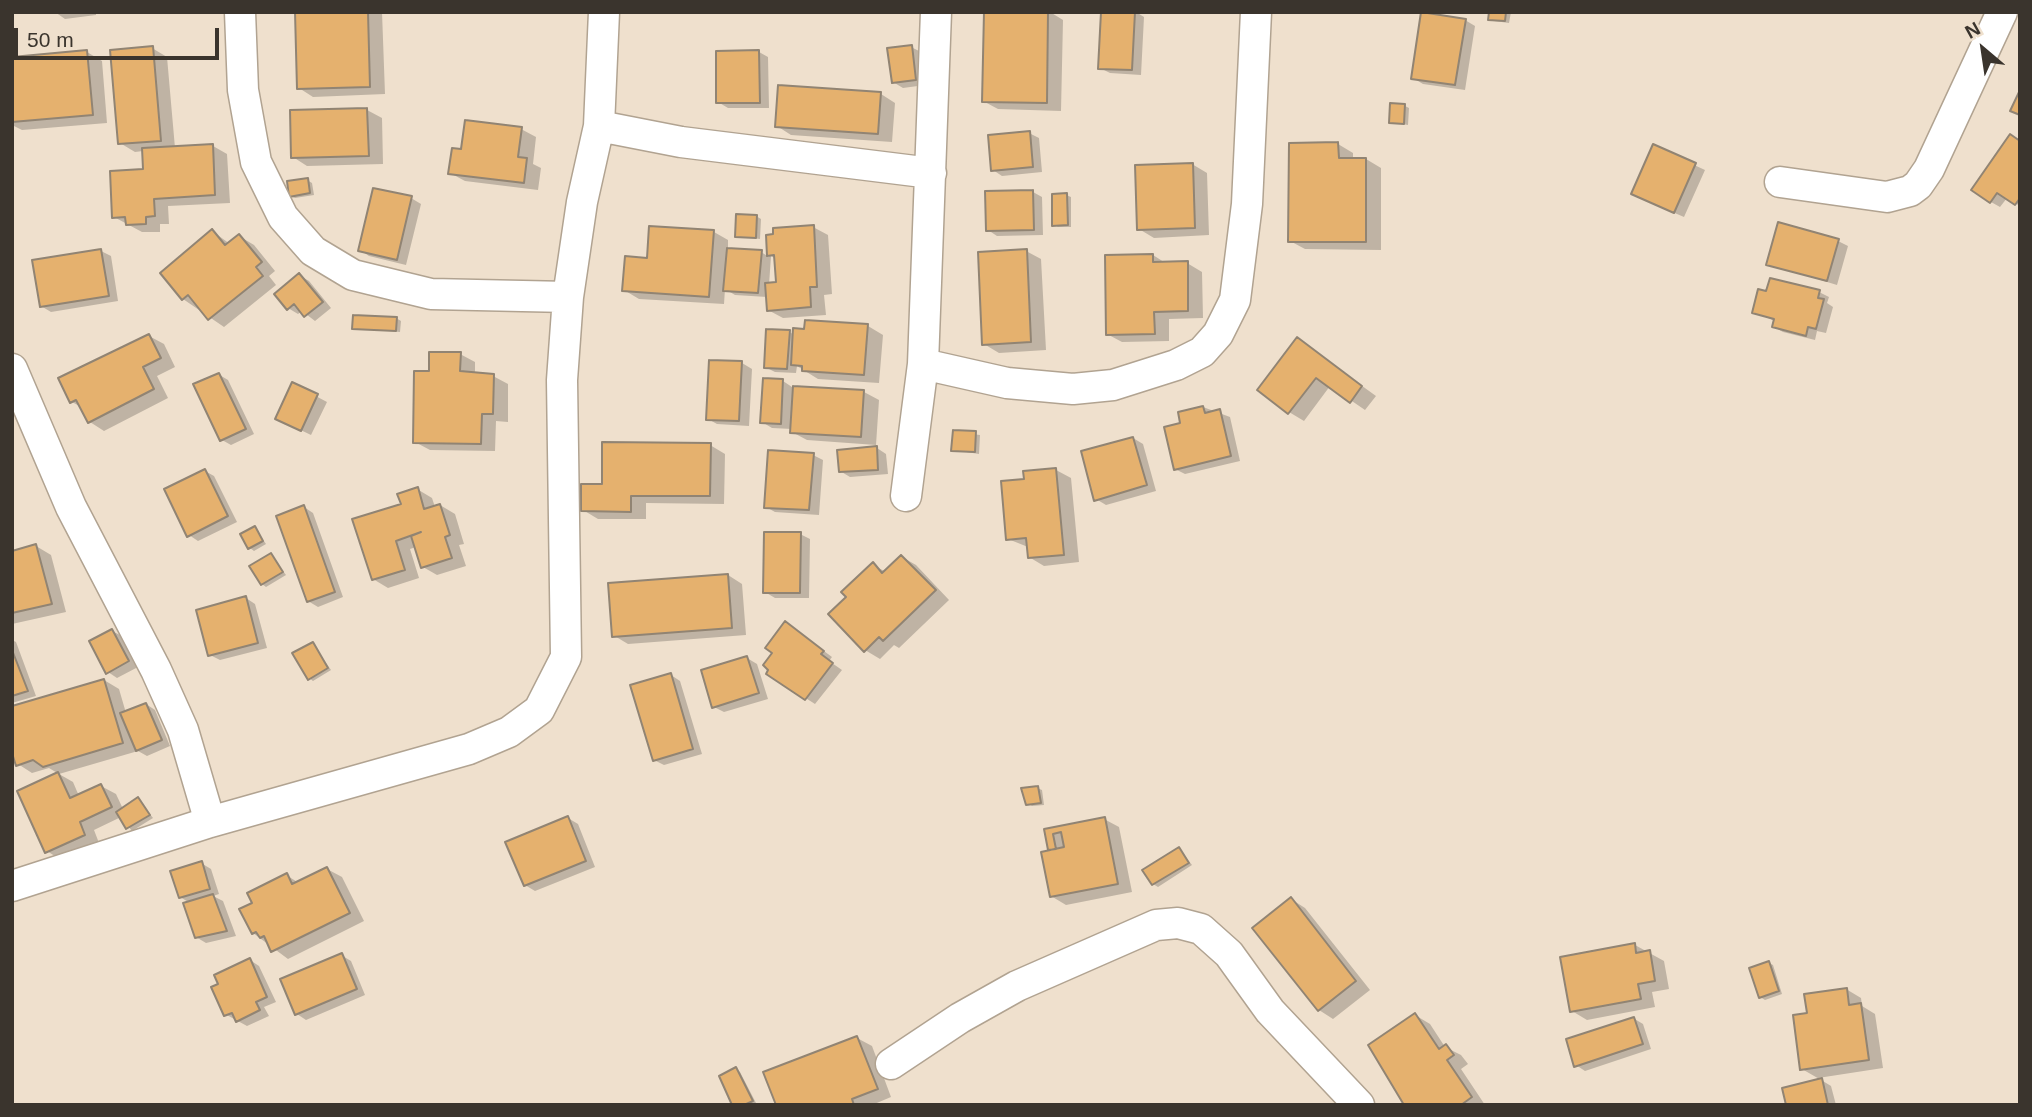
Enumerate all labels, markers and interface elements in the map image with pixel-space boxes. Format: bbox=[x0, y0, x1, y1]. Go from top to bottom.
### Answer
scale bar bbox=[18, 14, 222, 58]
north arrow bbox=[1948, 14, 2018, 84]
text: N bbox=[1961, 18, 1984, 43]
text: 50 m bbox=[27, 28, 74, 51]

